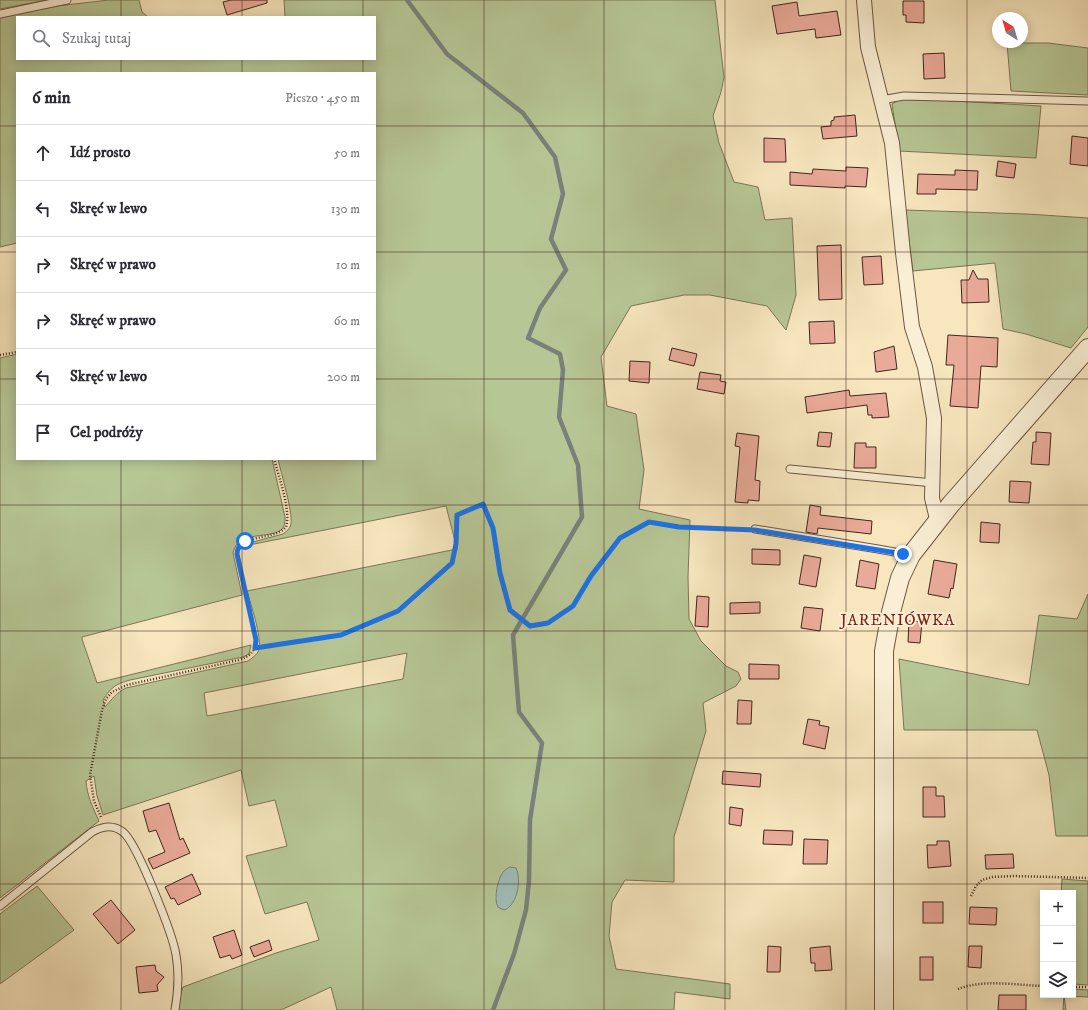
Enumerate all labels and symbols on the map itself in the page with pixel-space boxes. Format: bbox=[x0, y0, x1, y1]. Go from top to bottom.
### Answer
north arrow bbox=[992, 12, 1028, 48]
route start bbox=[236, 532, 254, 550]
route end bbox=[894, 545, 912, 563]
district label: JARENIÓWKA bbox=[838, 610, 956, 630]

